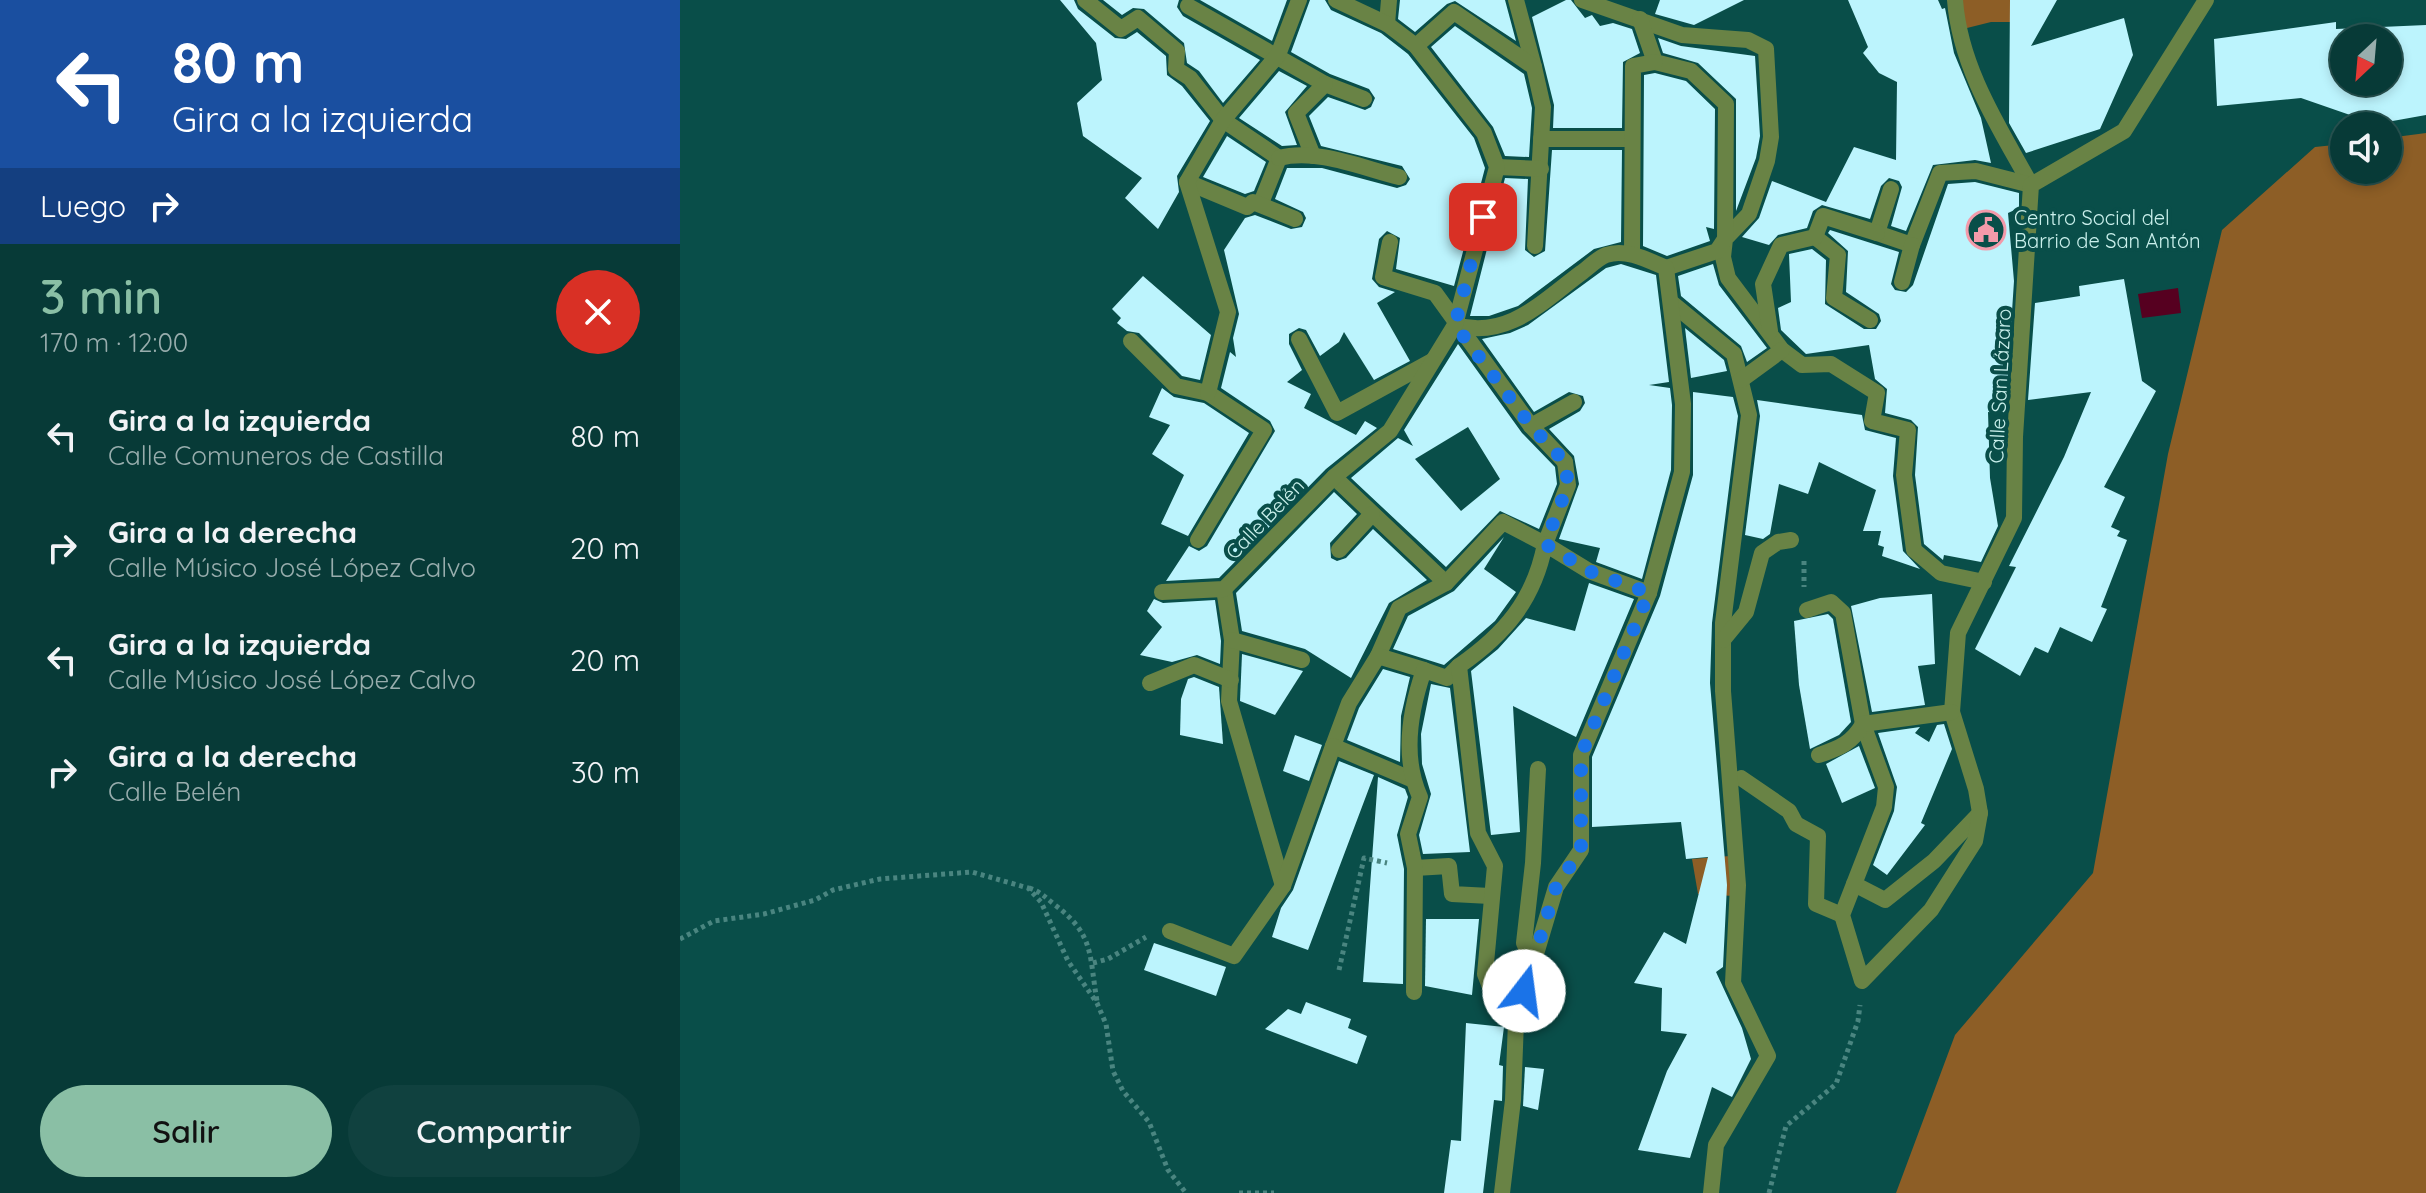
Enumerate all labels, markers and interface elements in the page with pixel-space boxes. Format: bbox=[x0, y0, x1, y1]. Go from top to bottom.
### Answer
north arrow bbox=[2330, 24, 2402, 96]
map controls bbox=[2330, 24, 2402, 184]
text: 80 m bbox=[172, 27, 304, 97]
icon: left bbox=[40, 32, 144, 136]
text: Gira a la izquierda bbox=[172, 96, 473, 141]
button: sound bbox=[2330, 112, 2402, 184]
pin bbox=[1449, 183, 1517, 251]
icon: right bbox=[142, 184, 186, 228]
text: Luego bbox=[40, 187, 126, 225]
icon: arrive bbox=[1461, 195, 1505, 239]
place label: Centro Social del Barrio de San Antón bbox=[2014, 205, 2201, 253]
public building icon: Centro Social del Barrio de San Antón bbox=[1965, 209, 2007, 251]
text: 3 min bbox=[40, 266, 162, 326]
button: close bbox=[556, 270, 640, 354]
street label: Calle San Lázaro bbox=[1983, 308, 2016, 464]
text: 170 m · 12:00 bbox=[40, 326, 188, 359]
text: Gira a la izquierda bbox=[108, 401, 371, 439]
icon: left bbox=[40, 414, 84, 458]
text: 80 m bbox=[570, 417, 640, 455]
text: Calle Comuneros de Castilla bbox=[108, 439, 444, 472]
street label: Calle Belén bbox=[1220, 473, 1309, 564]
text: Gira a la derecha bbox=[108, 513, 357, 551]
icon: right bbox=[40, 526, 84, 570]
text: 20 m bbox=[570, 529, 640, 567]
text: Calle Músico José López Calvo bbox=[108, 551, 476, 584]
text: Gira a la izquierda bbox=[108, 625, 371, 663]
icon: left bbox=[40, 638, 84, 682]
text: 20 m bbox=[570, 641, 640, 679]
text: Calle Músico José López Calvo bbox=[108, 663, 476, 696]
text: Gira a la derecha bbox=[108, 737, 357, 775]
icon: right bbox=[40, 750, 84, 794]
text: 30 m bbox=[571, 753, 640, 791]
text: Calle Belén bbox=[108, 775, 241, 808]
position arrow bbox=[1482, 949, 1566, 1033]
button: Salir bbox=[40, 1085, 332, 1177]
button: Compartir bbox=[348, 1085, 640, 1177]

